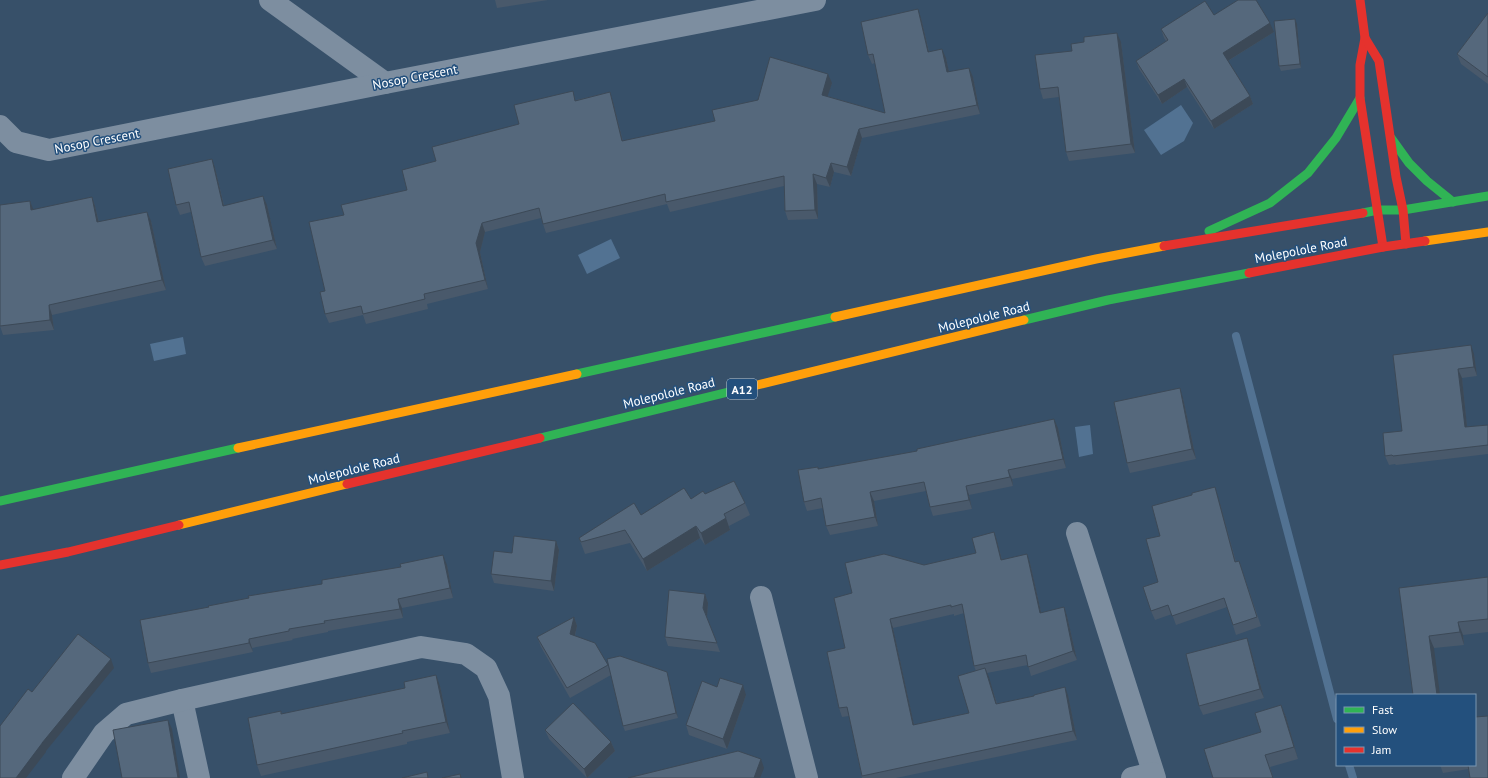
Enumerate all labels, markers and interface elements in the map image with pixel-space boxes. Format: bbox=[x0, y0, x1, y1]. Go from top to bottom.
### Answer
street label: Nosop Crescent bbox=[371, 60, 459, 94]
street label: Nosop Crescent bbox=[53, 124, 141, 158]
street label: Molepolole Road bbox=[1253, 233, 1349, 267]
street label: Molepolole Road bbox=[936, 297, 1032, 337]
street label: Molepolole Road bbox=[621, 373, 717, 413]
road number: A12 bbox=[727, 379, 757, 399]
street label: Molepolole Road bbox=[306, 449, 402, 489]
legend bbox=[1336, 694, 1476, 766]
text: Fast bbox=[1372, 702, 1393, 717]
text: Slow bbox=[1372, 722, 1397, 737]
text: Jam bbox=[1371, 742, 1391, 757]

